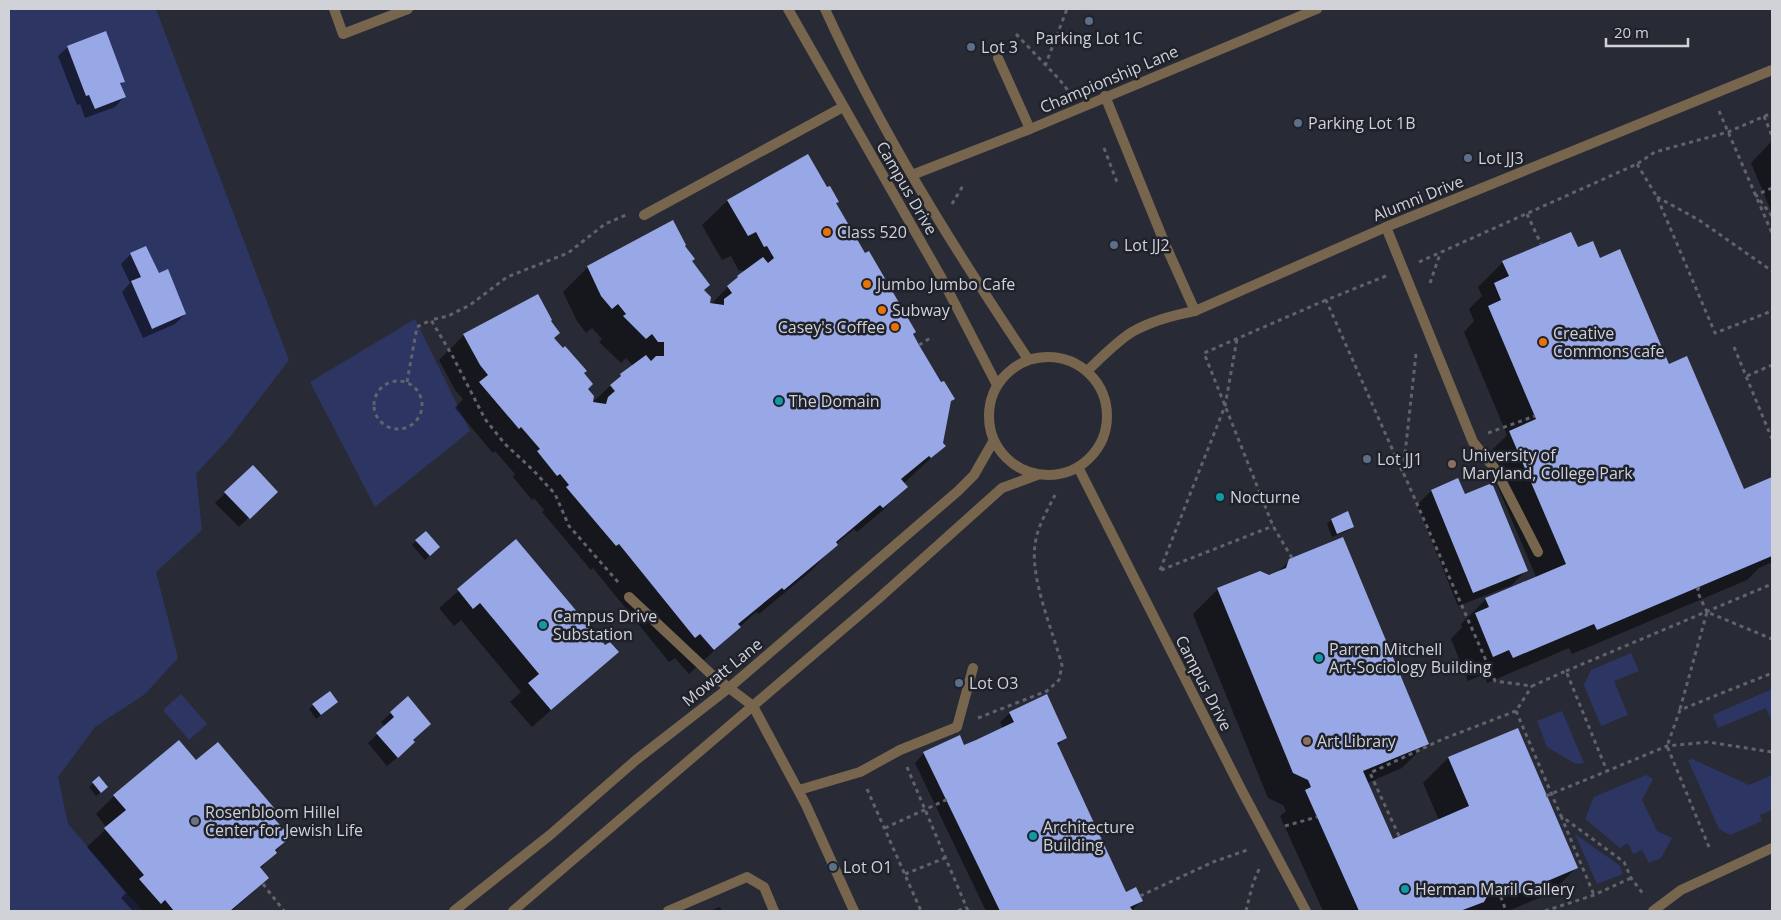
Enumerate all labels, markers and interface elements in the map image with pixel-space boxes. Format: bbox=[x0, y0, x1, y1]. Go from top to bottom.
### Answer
marker: Parking Lot 1C bbox=[1083, 15, 1095, 27]
scale bar bbox=[1606, 15, 1688, 47]
text: 20 m bbox=[1614, 22, 1649, 42]
place label: Parking Lot 1C bbox=[1035, 27, 1143, 49]
place label: Lot 3 bbox=[981, 36, 1018, 58]
street label: Championship Lane bbox=[1036, 40, 1182, 118]
marker: Lot 3 bbox=[965, 41, 977, 53]
place label: Parking Lot 1B bbox=[1308, 112, 1415, 134]
marker: Parking Lot 1B bbox=[1292, 117, 1304, 129]
street label: Campus Drive bbox=[871, 137, 943, 239]
place label: Lot JJ3 bbox=[1478, 147, 1524, 169]
marker: Lot JJ3 bbox=[1462, 152, 1474, 164]
street label: Alumni Drive bbox=[1369, 170, 1467, 226]
place label: Class 520 bbox=[837, 221, 907, 243]
marker: Class 520 bbox=[821, 226, 833, 238]
place label: Lot JJ2 bbox=[1124, 234, 1170, 256]
marker: Lot JJ2 bbox=[1108, 239, 1120, 251]
place label: Jumbo Jumbo Cafe bbox=[875, 273, 1015, 295]
marker: Jumbo Jumbo Cafe bbox=[861, 278, 873, 290]
place label: Subway bbox=[892, 299, 951, 321]
marker: Subway bbox=[876, 304, 888, 316]
place label: Casey's Coffee bbox=[778, 316, 885, 338]
marker: Casey's Coffee bbox=[889, 321, 901, 333]
place label: Creative Commons cafe bbox=[1553, 322, 1664, 362]
marker: Creative Commons cafe bbox=[1537, 336, 1549, 348]
place label: The Domain bbox=[789, 390, 880, 412]
marker: The Domain bbox=[773, 395, 785, 407]
place label: University of Maryland, College Park bbox=[1462, 444, 1633, 484]
place label: Lot JJ1 bbox=[1377, 448, 1423, 470]
marker: Lot JJ1 bbox=[1361, 453, 1373, 465]
marker: University of Maryland, College Park bbox=[1446, 458, 1458, 470]
place label: Nocturne bbox=[1230, 486, 1300, 508]
marker: Nocturne bbox=[1214, 491, 1226, 503]
place label: Campus Drive Substation bbox=[553, 605, 657, 645]
marker: Campus Drive Substation bbox=[537, 619, 549, 631]
street label: Campus Drive bbox=[1171, 632, 1237, 734]
street label: Mowatt Lane bbox=[677, 633, 767, 711]
place label: Parren Mitchell Art-Sociology Building bbox=[1329, 638, 1492, 678]
marker: Parren Mitchell Art-Sociology Building bbox=[1313, 652, 1325, 664]
place label: Lot O3 bbox=[969, 672, 1018, 694]
marker: Lot O3 bbox=[953, 677, 965, 689]
place label: Art Library bbox=[1317, 730, 1397, 752]
marker: Art Library bbox=[1301, 735, 1313, 747]
place label: Rosenbloom Hillel Center for Jewish Life bbox=[205, 801, 363, 841]
marker: Rosenbloom Hillel Center for Jewish Life bbox=[189, 815, 201, 827]
place label: Architecture Building bbox=[1043, 816, 1135, 856]
marker: Architecture Building bbox=[1027, 830, 1039, 842]
place label: Lot O1 bbox=[843, 856, 892, 878]
marker: Lot O1 bbox=[827, 861, 839, 873]
place label: Herman Maril Gallery bbox=[1415, 878, 1575, 900]
marker: Herman Maril Gallery bbox=[1399, 883, 1411, 895]

